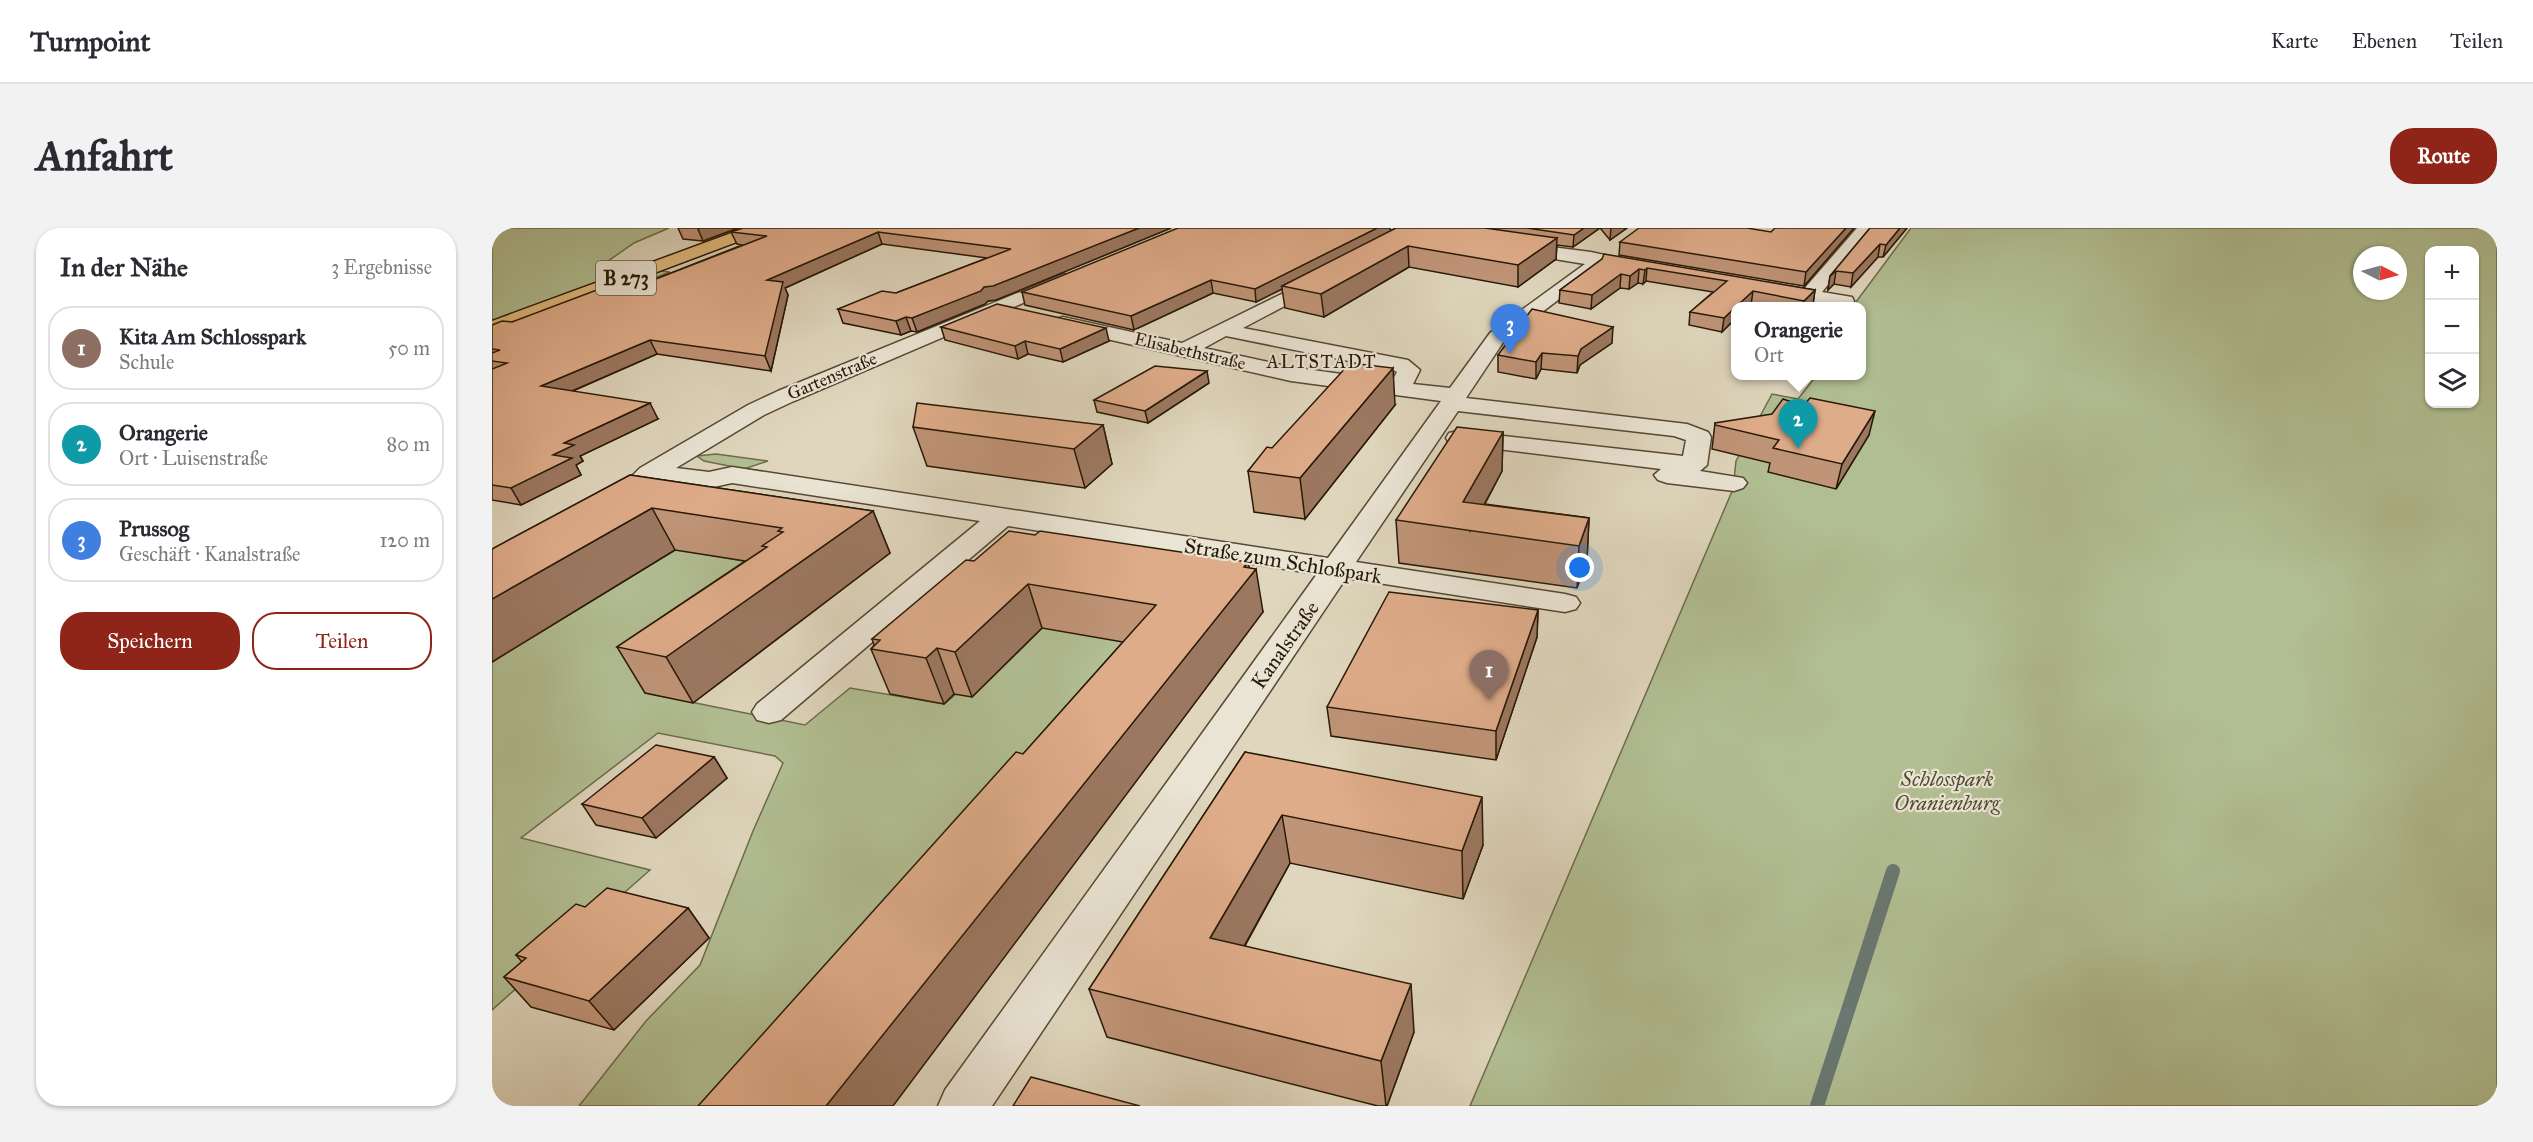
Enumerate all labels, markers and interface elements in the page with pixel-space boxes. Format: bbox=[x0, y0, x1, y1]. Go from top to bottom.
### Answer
text: Turnpoint bbox=[30, 24, 150, 59]
text: Karte bbox=[2271, 28, 2319, 54]
text: Ebenen bbox=[2352, 28, 2417, 54]
text: Teilen bbox=[2450, 28, 2503, 54]
button: Route bbox=[2390, 128, 2497, 184]
text: Anfahrt bbox=[36, 130, 173, 182]
north arrow bbox=[2353, 246, 2407, 300]
map controls bbox=[2425, 246, 2479, 408]
button: + bbox=[2425, 246, 2479, 300]
text: In der Nähe bbox=[60, 251, 188, 283]
text: 3 Ergebnisse bbox=[331, 255, 432, 279]
road number: B 273 bbox=[596, 261, 656, 295]
button: − bbox=[2425, 300, 2479, 354]
popup bbox=[1731, 302, 1866, 380]
pin: 3 bbox=[1490, 304, 1530, 354]
text: Orangerie bbox=[1754, 316, 1843, 343]
text: Kita Am Schlosspark bbox=[119, 323, 306, 350]
street label: Elisabethstraße bbox=[1132, 328, 1248, 374]
text: 1 bbox=[78, 336, 85, 360]
text: 50 m bbox=[388, 336, 430, 360]
text: Ort bbox=[1754, 343, 1784, 367]
street label: Gartenstraße bbox=[784, 347, 880, 405]
text: Schule bbox=[119, 350, 174, 374]
district label: ALTSTADT bbox=[1266, 351, 1377, 373]
button: layers bbox=[2425, 354, 2479, 408]
pin: 2 bbox=[1778, 400, 1818, 449]
text: Orangerie bbox=[119, 419, 208, 446]
text: 2 bbox=[77, 432, 86, 456]
text: 80 m bbox=[387, 432, 430, 456]
text: Ort · Luisenstraße bbox=[119, 446, 268, 470]
text: Prussog bbox=[119, 515, 189, 542]
text: 3 bbox=[78, 528, 86, 552]
text: 120 m bbox=[379, 528, 430, 552]
street label: Straße zum Schloßpark bbox=[1182, 533, 1384, 590]
text: Geschäft · Kanalstraße bbox=[119, 542, 300, 566]
your location bbox=[1565, 553, 1594, 582]
street label: Kanalstraße bbox=[1245, 596, 1325, 694]
button: Speichern bbox=[60, 612, 240, 670]
button: Teilen bbox=[252, 612, 432, 670]
pin: 1 bbox=[1470, 650, 1508, 700]
park label: Schlosspark Oranienburg bbox=[1894, 766, 2001, 816]

